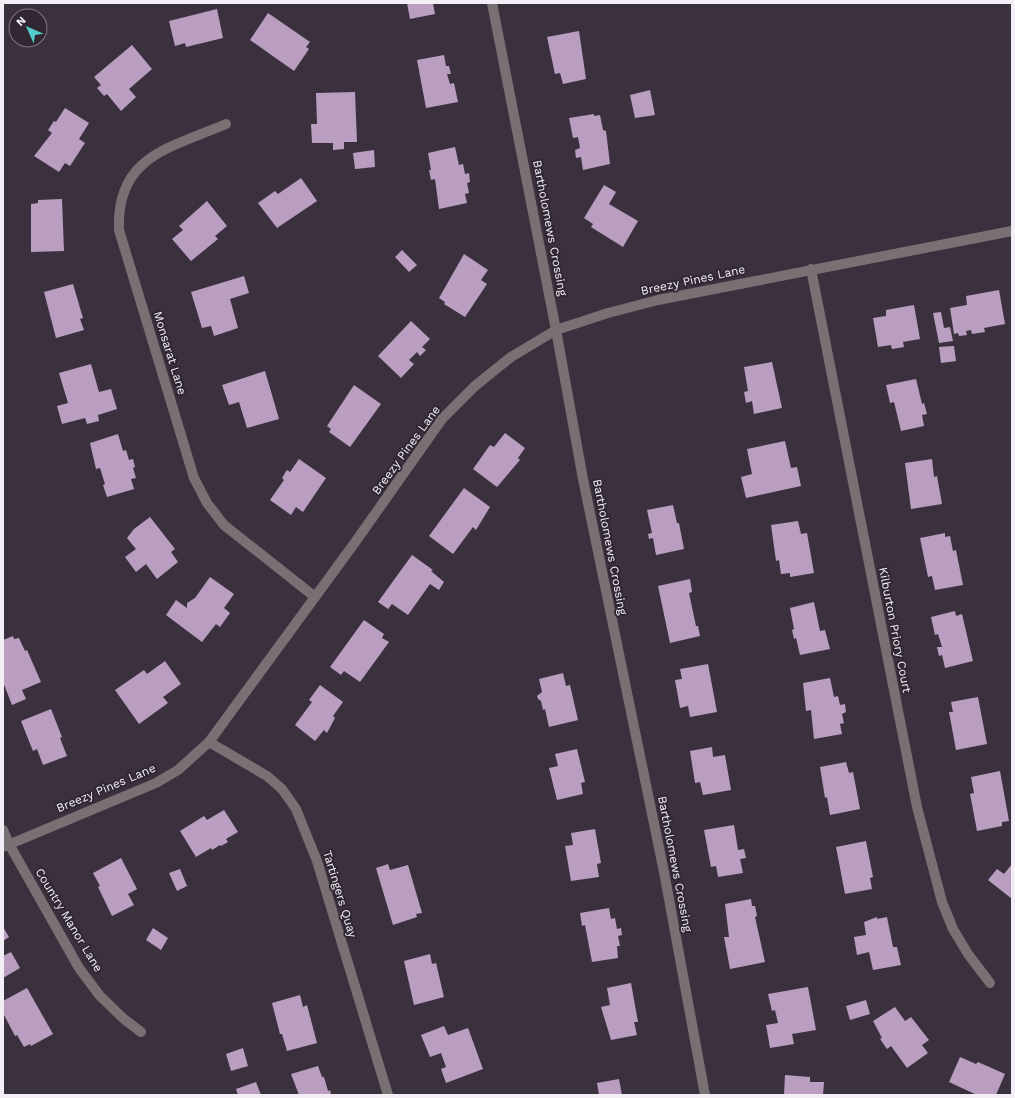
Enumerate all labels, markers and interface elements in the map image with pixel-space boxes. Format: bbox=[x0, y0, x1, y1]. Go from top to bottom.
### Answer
north arrow bbox=[8, 8, 48, 48]
text: N bbox=[14, 14, 29, 29]
street label: Bartholomews Crossing bbox=[530, 159, 570, 298]
street label: Breezy Pines Lane bbox=[640, 262, 747, 298]
street label: Monsarat Lane bbox=[151, 310, 189, 397]
street label: Breezy Pines Lane bbox=[369, 403, 443, 497]
street label: Bartholomews Crossing bbox=[590, 478, 630, 617]
street label: Kilburton Priory Court bbox=[876, 566, 914, 694]
street label: Breezy Pines Lane bbox=[54, 761, 158, 815]
street label: Bartholomews Crossing bbox=[655, 795, 695, 934]
street label: Tartingers Quay bbox=[320, 849, 360, 940]
street label: Country Manor Lane bbox=[32, 866, 106, 975]

